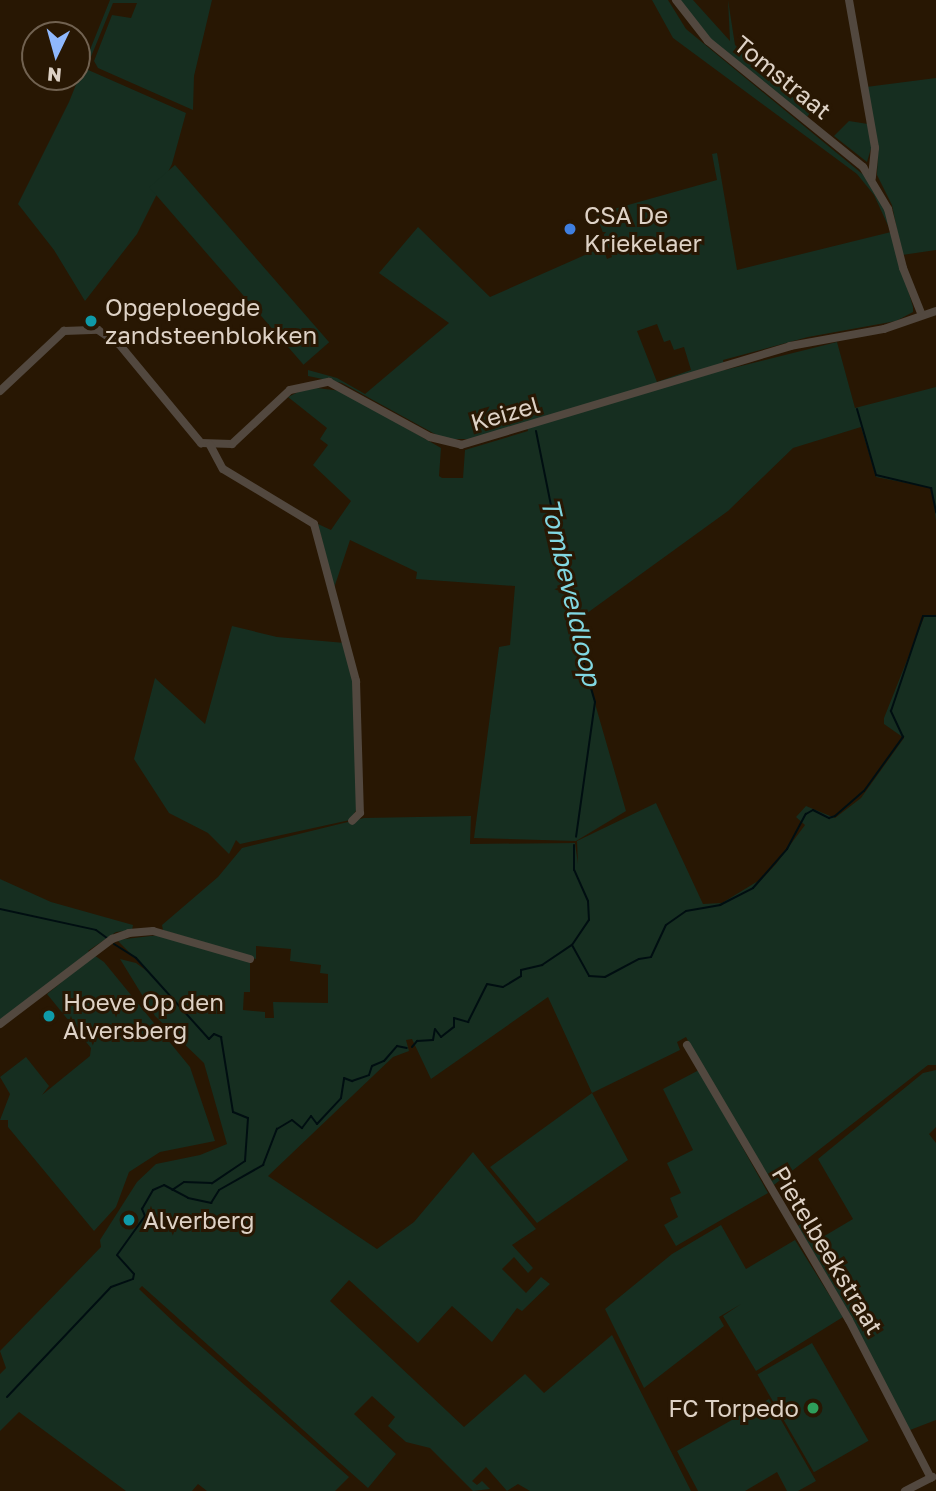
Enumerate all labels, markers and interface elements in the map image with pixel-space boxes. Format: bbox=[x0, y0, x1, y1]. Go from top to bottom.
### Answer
north arrow bbox=[21, 21, 91, 91]
street label: Tomstraat bbox=[729, 29, 837, 125]
text: N bbox=[46, 63, 63, 88]
place label: CSA De Kriekelaer bbox=[584, 201, 702, 257]
marker: CSA De Kriekelaer bbox=[562, 221, 578, 237]
place label: Opgeploegde zandsteenblokken bbox=[105, 293, 317, 349]
marker: Opgeploegde zandsteenblokken bbox=[83, 313, 99, 329]
street label: Keizel bbox=[467, 389, 543, 437]
water label: Tombeveldloop bbox=[534, 495, 608, 689]
place label: Hoeve Op den Alversberg bbox=[63, 988, 224, 1044]
marker: Hoeve Op den Alversberg bbox=[41, 1008, 57, 1024]
street label: Pietelbeekstraat bbox=[766, 1161, 890, 1339]
place label: Alverberg bbox=[143, 1206, 255, 1234]
marker: Alverberg bbox=[121, 1212, 137, 1228]
place label: FC Torpedo bbox=[668, 1394, 799, 1422]
marker: FC Torpedo bbox=[805, 1400, 821, 1416]

